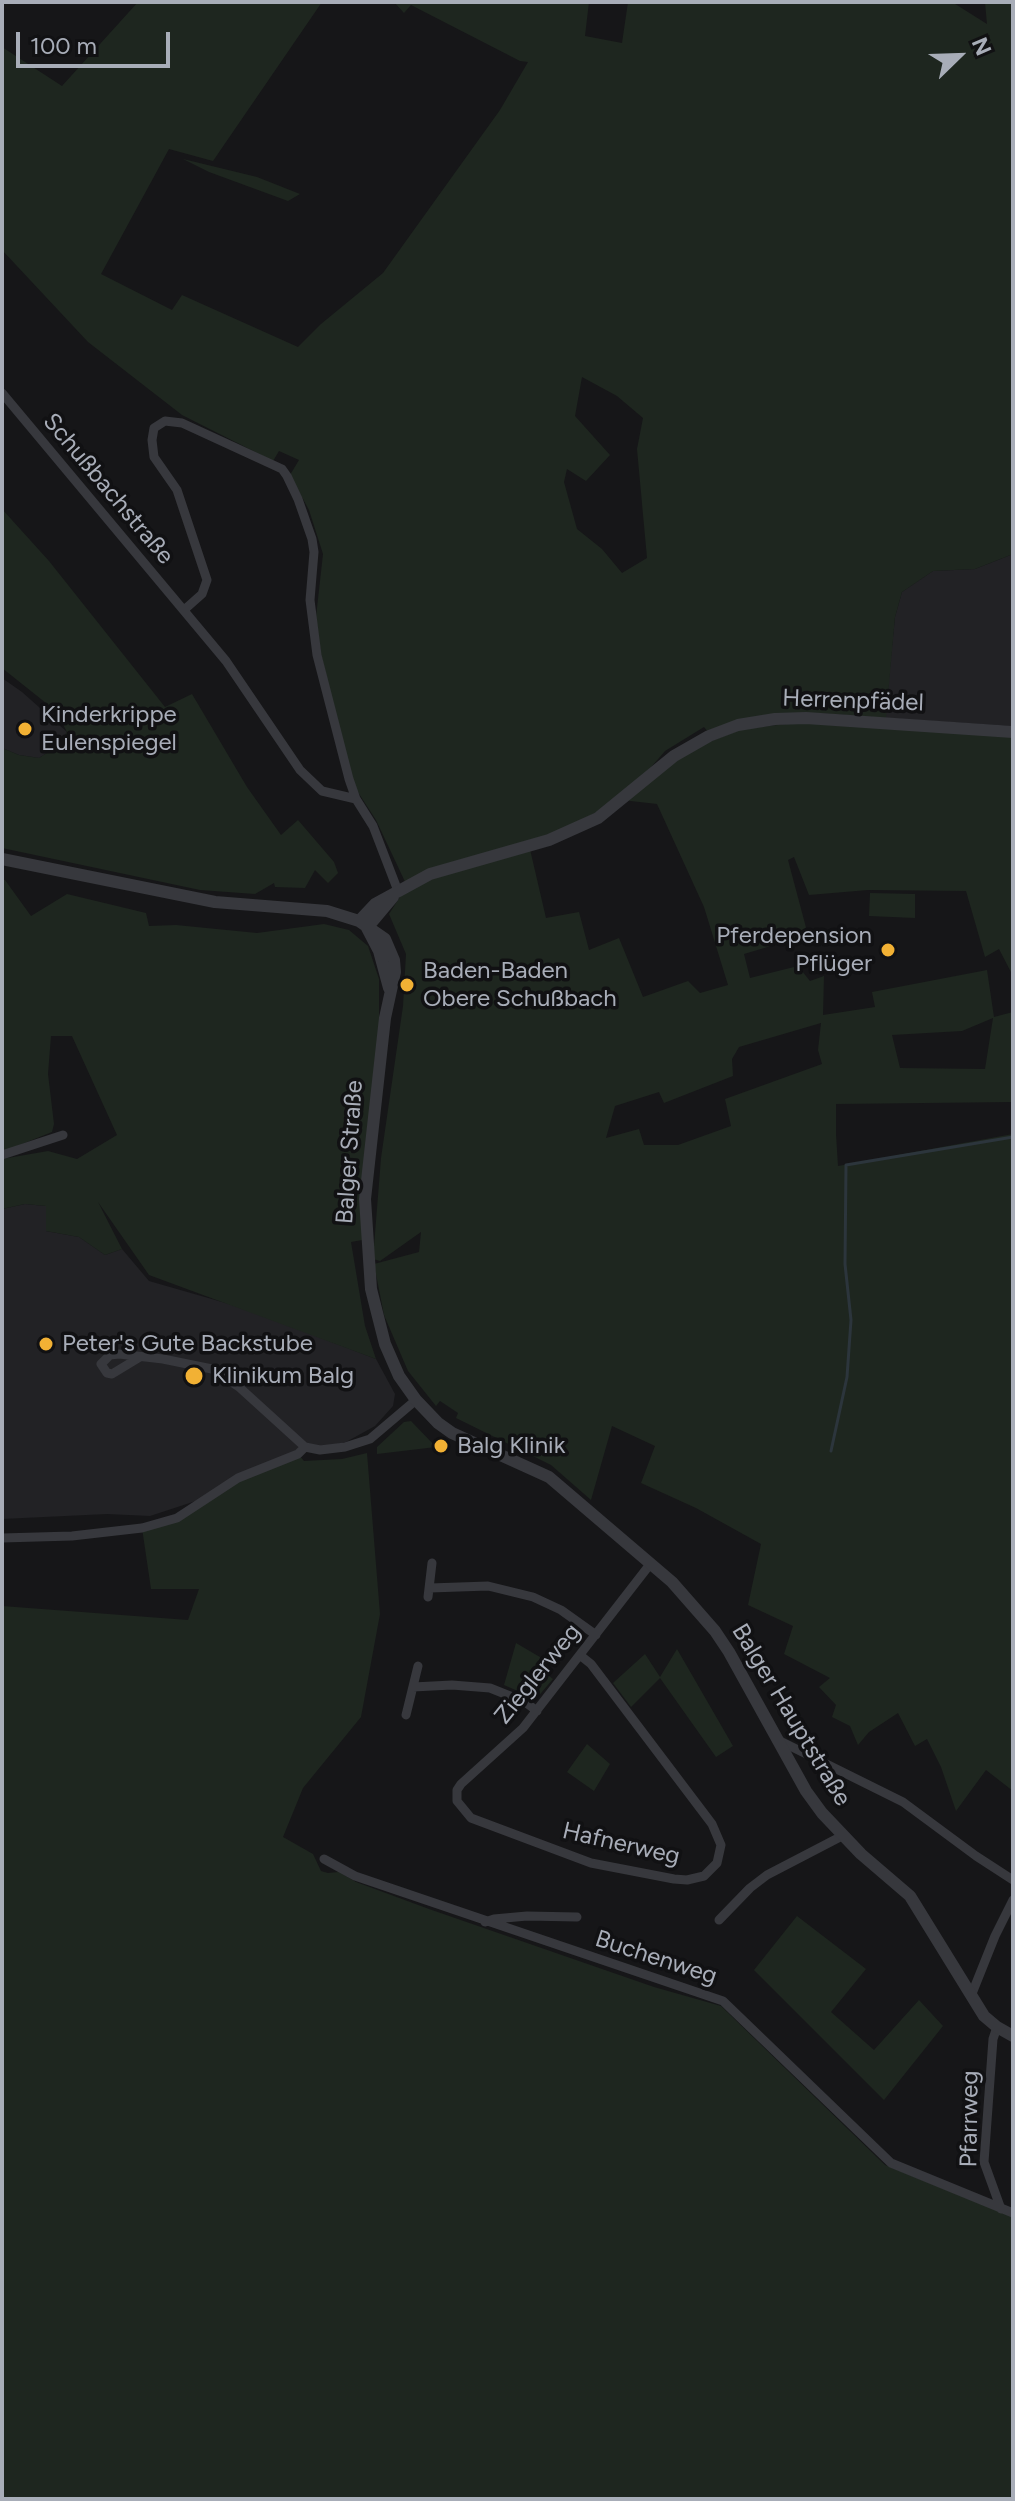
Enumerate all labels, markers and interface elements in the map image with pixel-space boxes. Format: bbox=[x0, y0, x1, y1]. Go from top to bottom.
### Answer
scale bar bbox=[20, 16, 174, 66]
north arrow bbox=[919, 16, 999, 96]
text: 100 m bbox=[30, 31, 97, 60]
text: N bbox=[966, 33, 997, 60]
street label: Schußbachstraße bbox=[37, 408, 179, 570]
street label: Herrenpfädel bbox=[782, 684, 924, 718]
place label: Kinderkrippe Eulenspiegel bbox=[41, 701, 177, 757]
marker: Kinderkrippe Eulenspiegel bbox=[16, 720, 34, 738]
place label: Pferdepension Pflüger bbox=[716, 922, 872, 978]
marker: Pferdepension Pflüger bbox=[879, 941, 897, 959]
place label: Baden-Baden Obere Schußbach bbox=[423, 957, 617, 1013]
marker: Baden-Baden Obere Schußbach bbox=[398, 976, 416, 994]
street label: Balger Straße bbox=[331, 1079, 369, 1225]
place label: Peter's Gute Backstube bbox=[62, 1330, 313, 1358]
marker: Peter's Gute Backstube bbox=[37, 1335, 55, 1353]
place label: Klinikum Balg bbox=[212, 1362, 354, 1390]
marker: Klinikum Balg bbox=[183, 1365, 205, 1387]
place label: Balg Klinik bbox=[457, 1432, 565, 1460]
marker: Balg Klinik bbox=[432, 1437, 450, 1455]
street label: Zieglerweg bbox=[489, 1618, 587, 1730]
street label: Balger Hauptstraße bbox=[725, 1619, 857, 1811]
street label: Hafnerweg bbox=[560, 1817, 682, 1871]
street label: Buchenweg bbox=[591, 1925, 721, 1991]
street label: Pfarrweg bbox=[955, 2070, 985, 2168]

